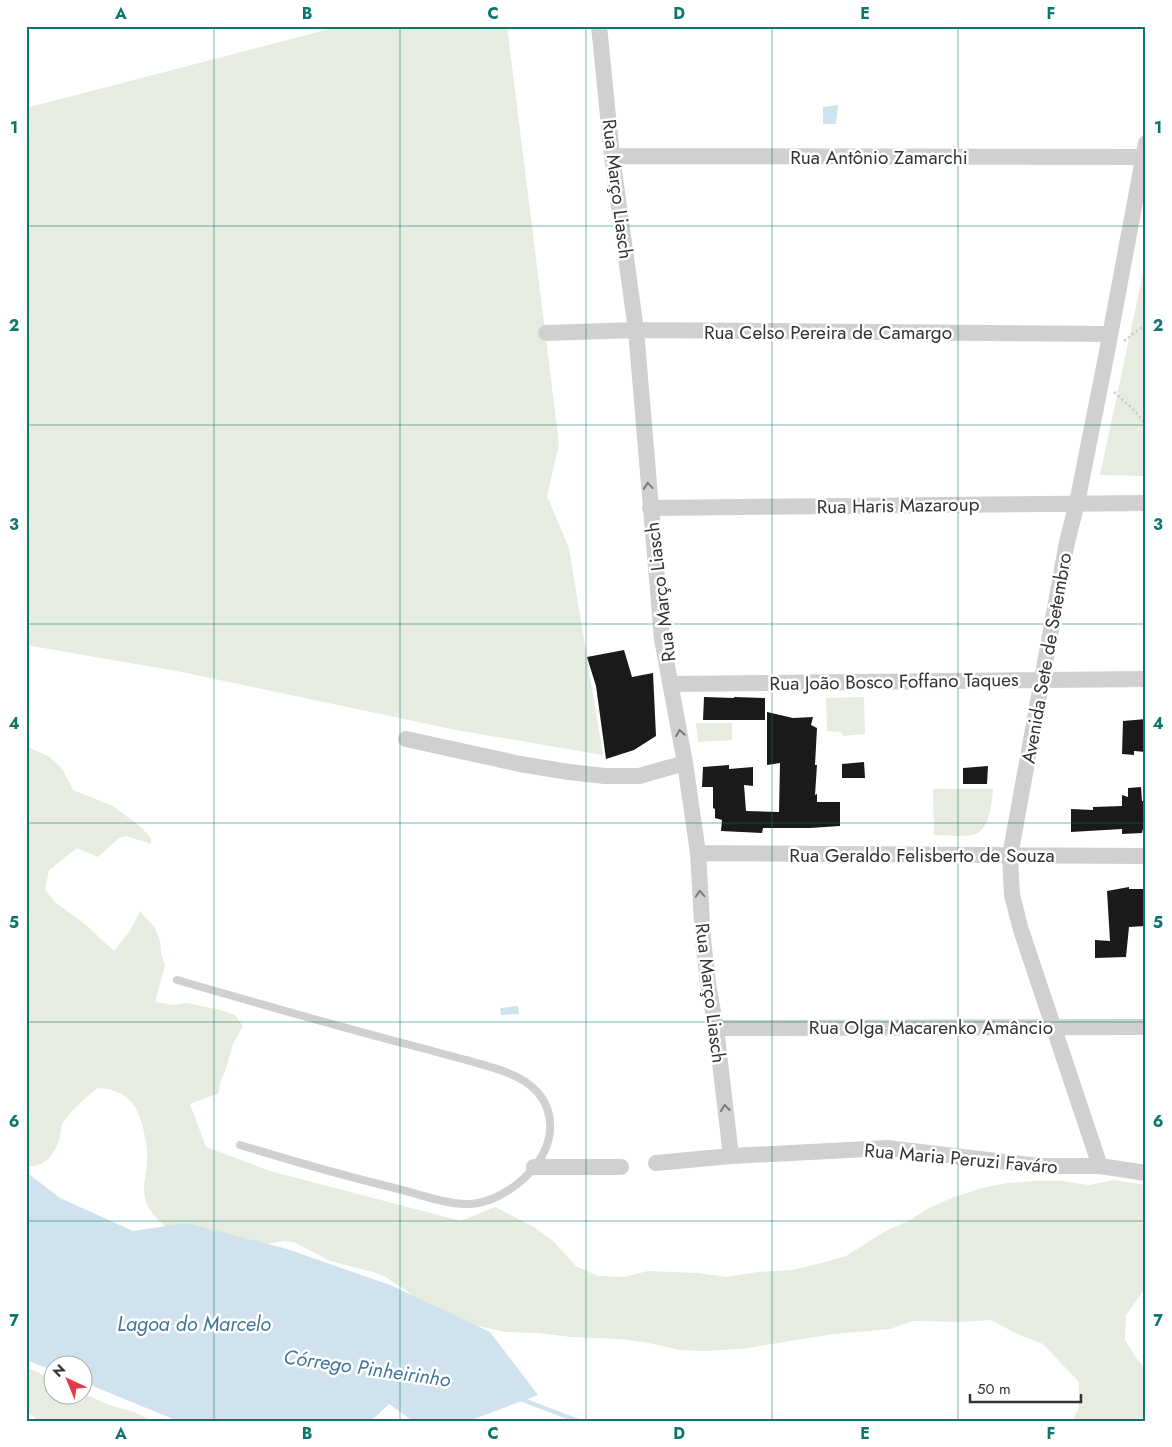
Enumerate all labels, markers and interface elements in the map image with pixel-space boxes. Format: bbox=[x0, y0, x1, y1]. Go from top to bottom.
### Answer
text: A bbox=[114, 2, 127, 25]
text: B bbox=[302, 2, 312, 25]
text: C bbox=[487, 2, 499, 25]
text: D bbox=[673, 2, 685, 25]
text: E bbox=[860, 2, 870, 25]
text: F bbox=[1047, 2, 1055, 25]
text: 1 bbox=[10, 116, 18, 139]
text: 1 bbox=[1154, 116, 1162, 139]
street label: Rua Março Liasch bbox=[596, 118, 639, 261]
street label: Rua Antônio Zamarchi bbox=[790, 144, 968, 171]
text: 2 bbox=[9, 314, 19, 337]
text: 2 bbox=[1153, 314, 1163, 337]
street label: Rua Celso Pereira de Camargo bbox=[704, 319, 952, 346]
one-way arrow bbox=[643, 481, 654, 489]
street label: Rua Haris Mazaroup bbox=[816, 491, 980, 520]
text: 3 bbox=[9, 513, 19, 536]
text: 3 bbox=[1153, 513, 1163, 536]
street label: Rua Março Liasch bbox=[639, 520, 682, 663]
street label: Avenida Sete de Setembro bbox=[1015, 551, 1078, 766]
street label: Rua João Bosco Foffano Taques bbox=[769, 666, 1019, 697]
text: 4 bbox=[8, 712, 20, 735]
text: 4 bbox=[1152, 712, 1164, 735]
one-way arrow bbox=[676, 729, 686, 738]
street label: Rua Geraldo Felisberto de Souza bbox=[789, 842, 1055, 869]
one-way arrow bbox=[695, 890, 706, 898]
text: 5 bbox=[9, 911, 19, 934]
text: 5 bbox=[1153, 911, 1163, 934]
street label: Rua Março Liasch bbox=[689, 922, 732, 1065]
street label: Rua Olga Macarenko Amâncio bbox=[809, 1014, 1053, 1041]
one-way arrow bbox=[720, 1104, 731, 1112]
text: 6 bbox=[9, 1110, 19, 1133]
text: 6 bbox=[1153, 1110, 1163, 1133]
street label: Rua Maria Peruzi Faváro bbox=[863, 1137, 1059, 1180]
text: 7 bbox=[9, 1309, 19, 1332]
text: 7 bbox=[1153, 1309, 1163, 1332]
water label: Lagoa do Marcelo bbox=[117, 1310, 271, 1339]
water label: Córrego Pinheirinho bbox=[282, 1342, 453, 1395]
north arrow bbox=[42, 1354, 92, 1404]
text: N bbox=[48, 1360, 70, 1382]
scale bar bbox=[970, 1372, 1081, 1404]
text: 50 m bbox=[977, 1378, 1011, 1400]
text: A bbox=[114, 1422, 127, 1445]
text: B bbox=[302, 1422, 312, 1445]
text: C bbox=[487, 1422, 499, 1445]
text: D bbox=[673, 1422, 685, 1445]
text: E bbox=[860, 1422, 870, 1445]
text: F bbox=[1047, 1422, 1055, 1445]

